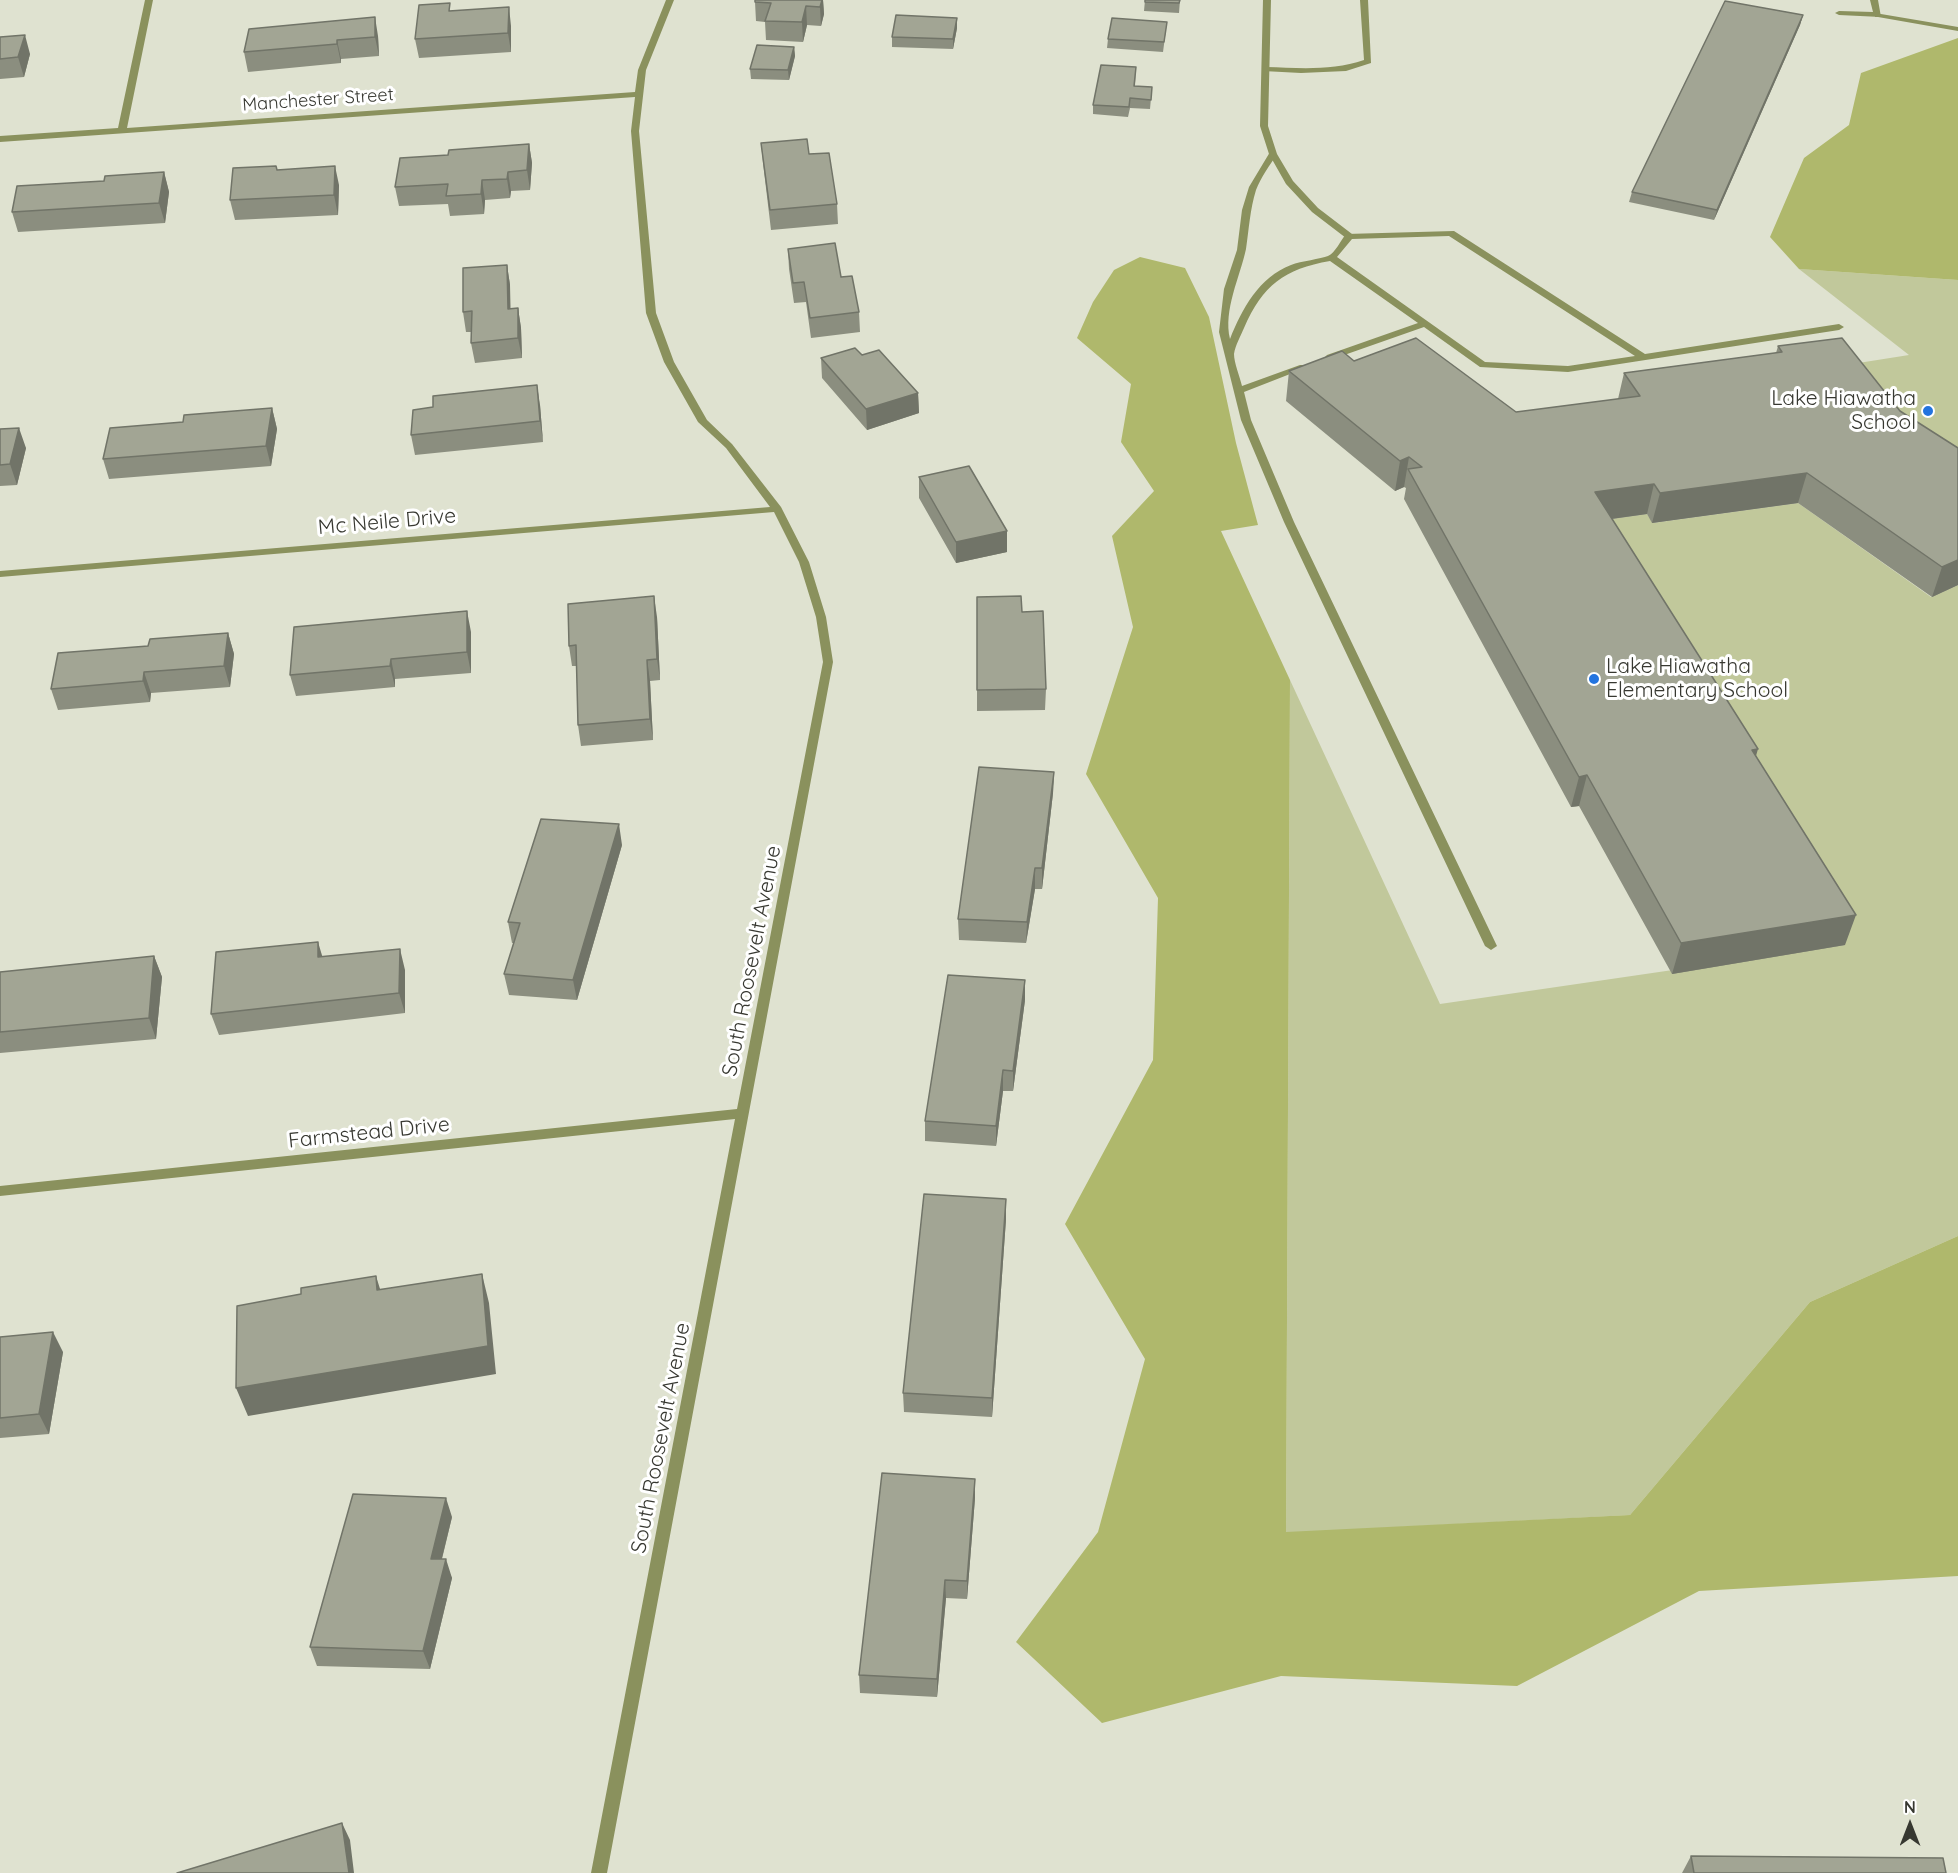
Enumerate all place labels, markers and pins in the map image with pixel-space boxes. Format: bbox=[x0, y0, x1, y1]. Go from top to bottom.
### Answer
place label: Lake Hiawatha School bbox=[1771, 386, 1916, 436]
marker: Lake Hiawatha School bbox=[1921, 404, 1935, 418]
place label: Lake Hiawatha Elementary School bbox=[1606, 654, 1788, 704]
marker: Lake Hiawatha Elementary School bbox=[1587, 672, 1601, 686]

